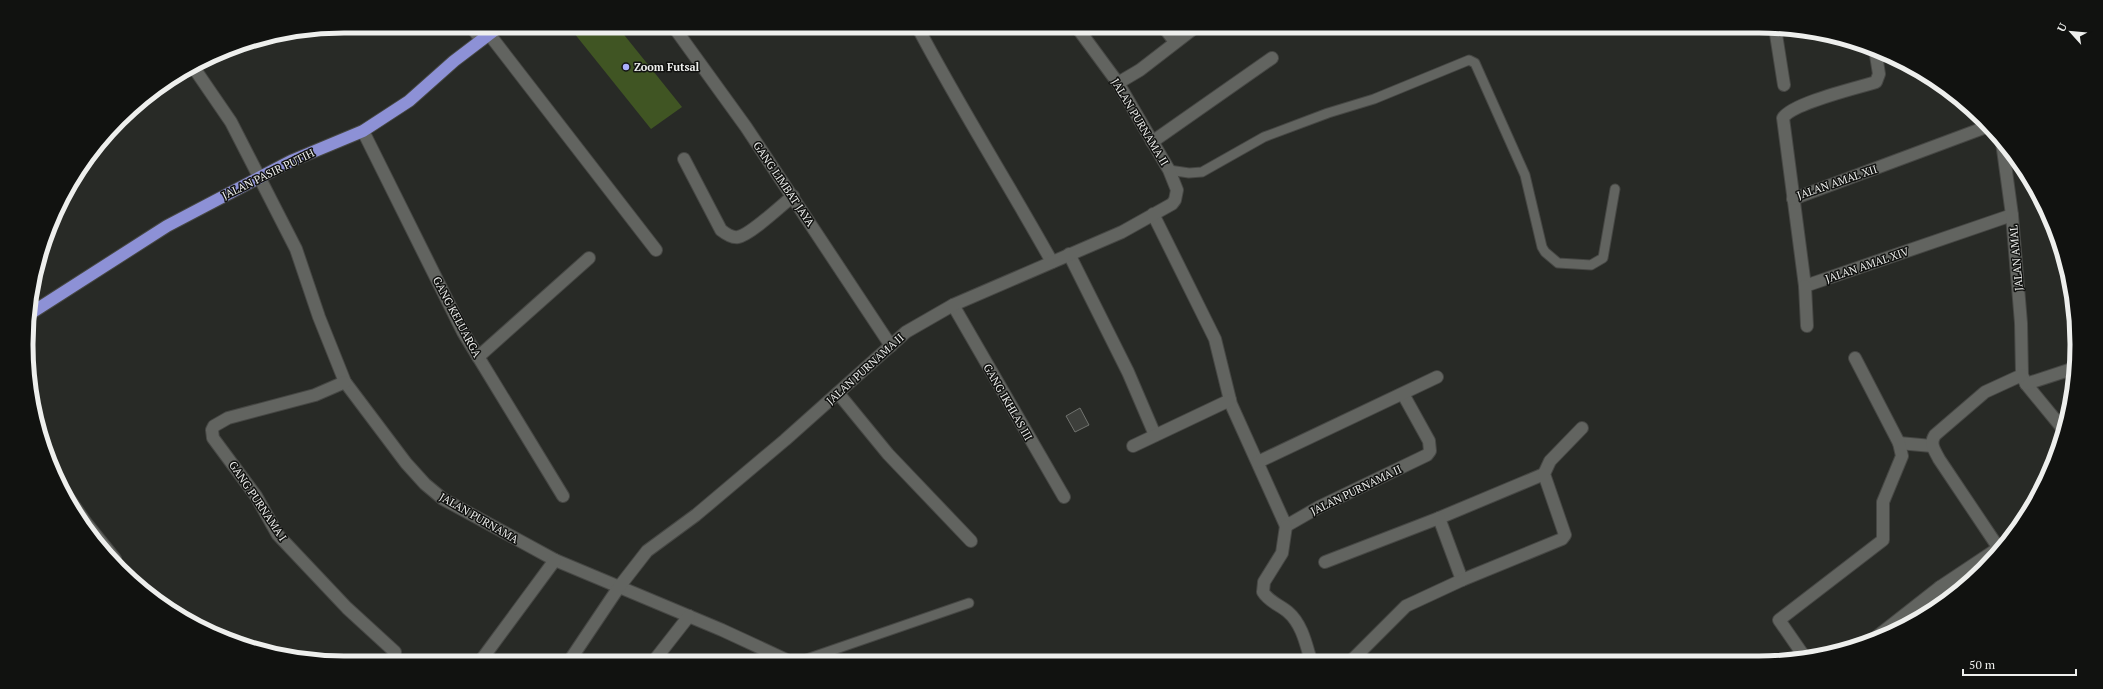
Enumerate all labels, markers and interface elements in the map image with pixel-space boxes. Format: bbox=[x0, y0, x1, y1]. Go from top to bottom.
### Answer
north arrow bbox=[2051, 12, 2091, 52]
text: U bbox=[2054, 21, 2070, 34]
place label: Zoom Futsal bbox=[634, 60, 700, 74]
marker: Zoom Futsal bbox=[621, 62, 631, 72]
street label: JALAN PURNAMA II bbox=[1108, 76, 1172, 168]
street label: GANG LIMBAT JAYA bbox=[750, 139, 818, 230]
street label: JALAN PASIR PUTIH bbox=[220, 146, 316, 202]
street label: JALAN AMAL XII bbox=[1795, 162, 1879, 202]
street label: JALAN AMAL bbox=[2006, 225, 2026, 291]
street label: JALAN AMAL XIV bbox=[1823, 244, 1911, 286]
street label: GANG KELUARGA bbox=[430, 274, 484, 360]
street label: JALAN PURNAMA II bbox=[823, 330, 907, 407]
street label: GANG IKHLAS III bbox=[980, 361, 1036, 443]
street label: GANG PURNAMA I bbox=[226, 458, 290, 544]
street label: JALAN PURNAMA II bbox=[1308, 462, 1404, 518]
street label: JALAN PURNAMA bbox=[437, 490, 522, 547]
scale bar bbox=[1963, 651, 2076, 677]
text: 50 m bbox=[1969, 657, 1996, 672]

